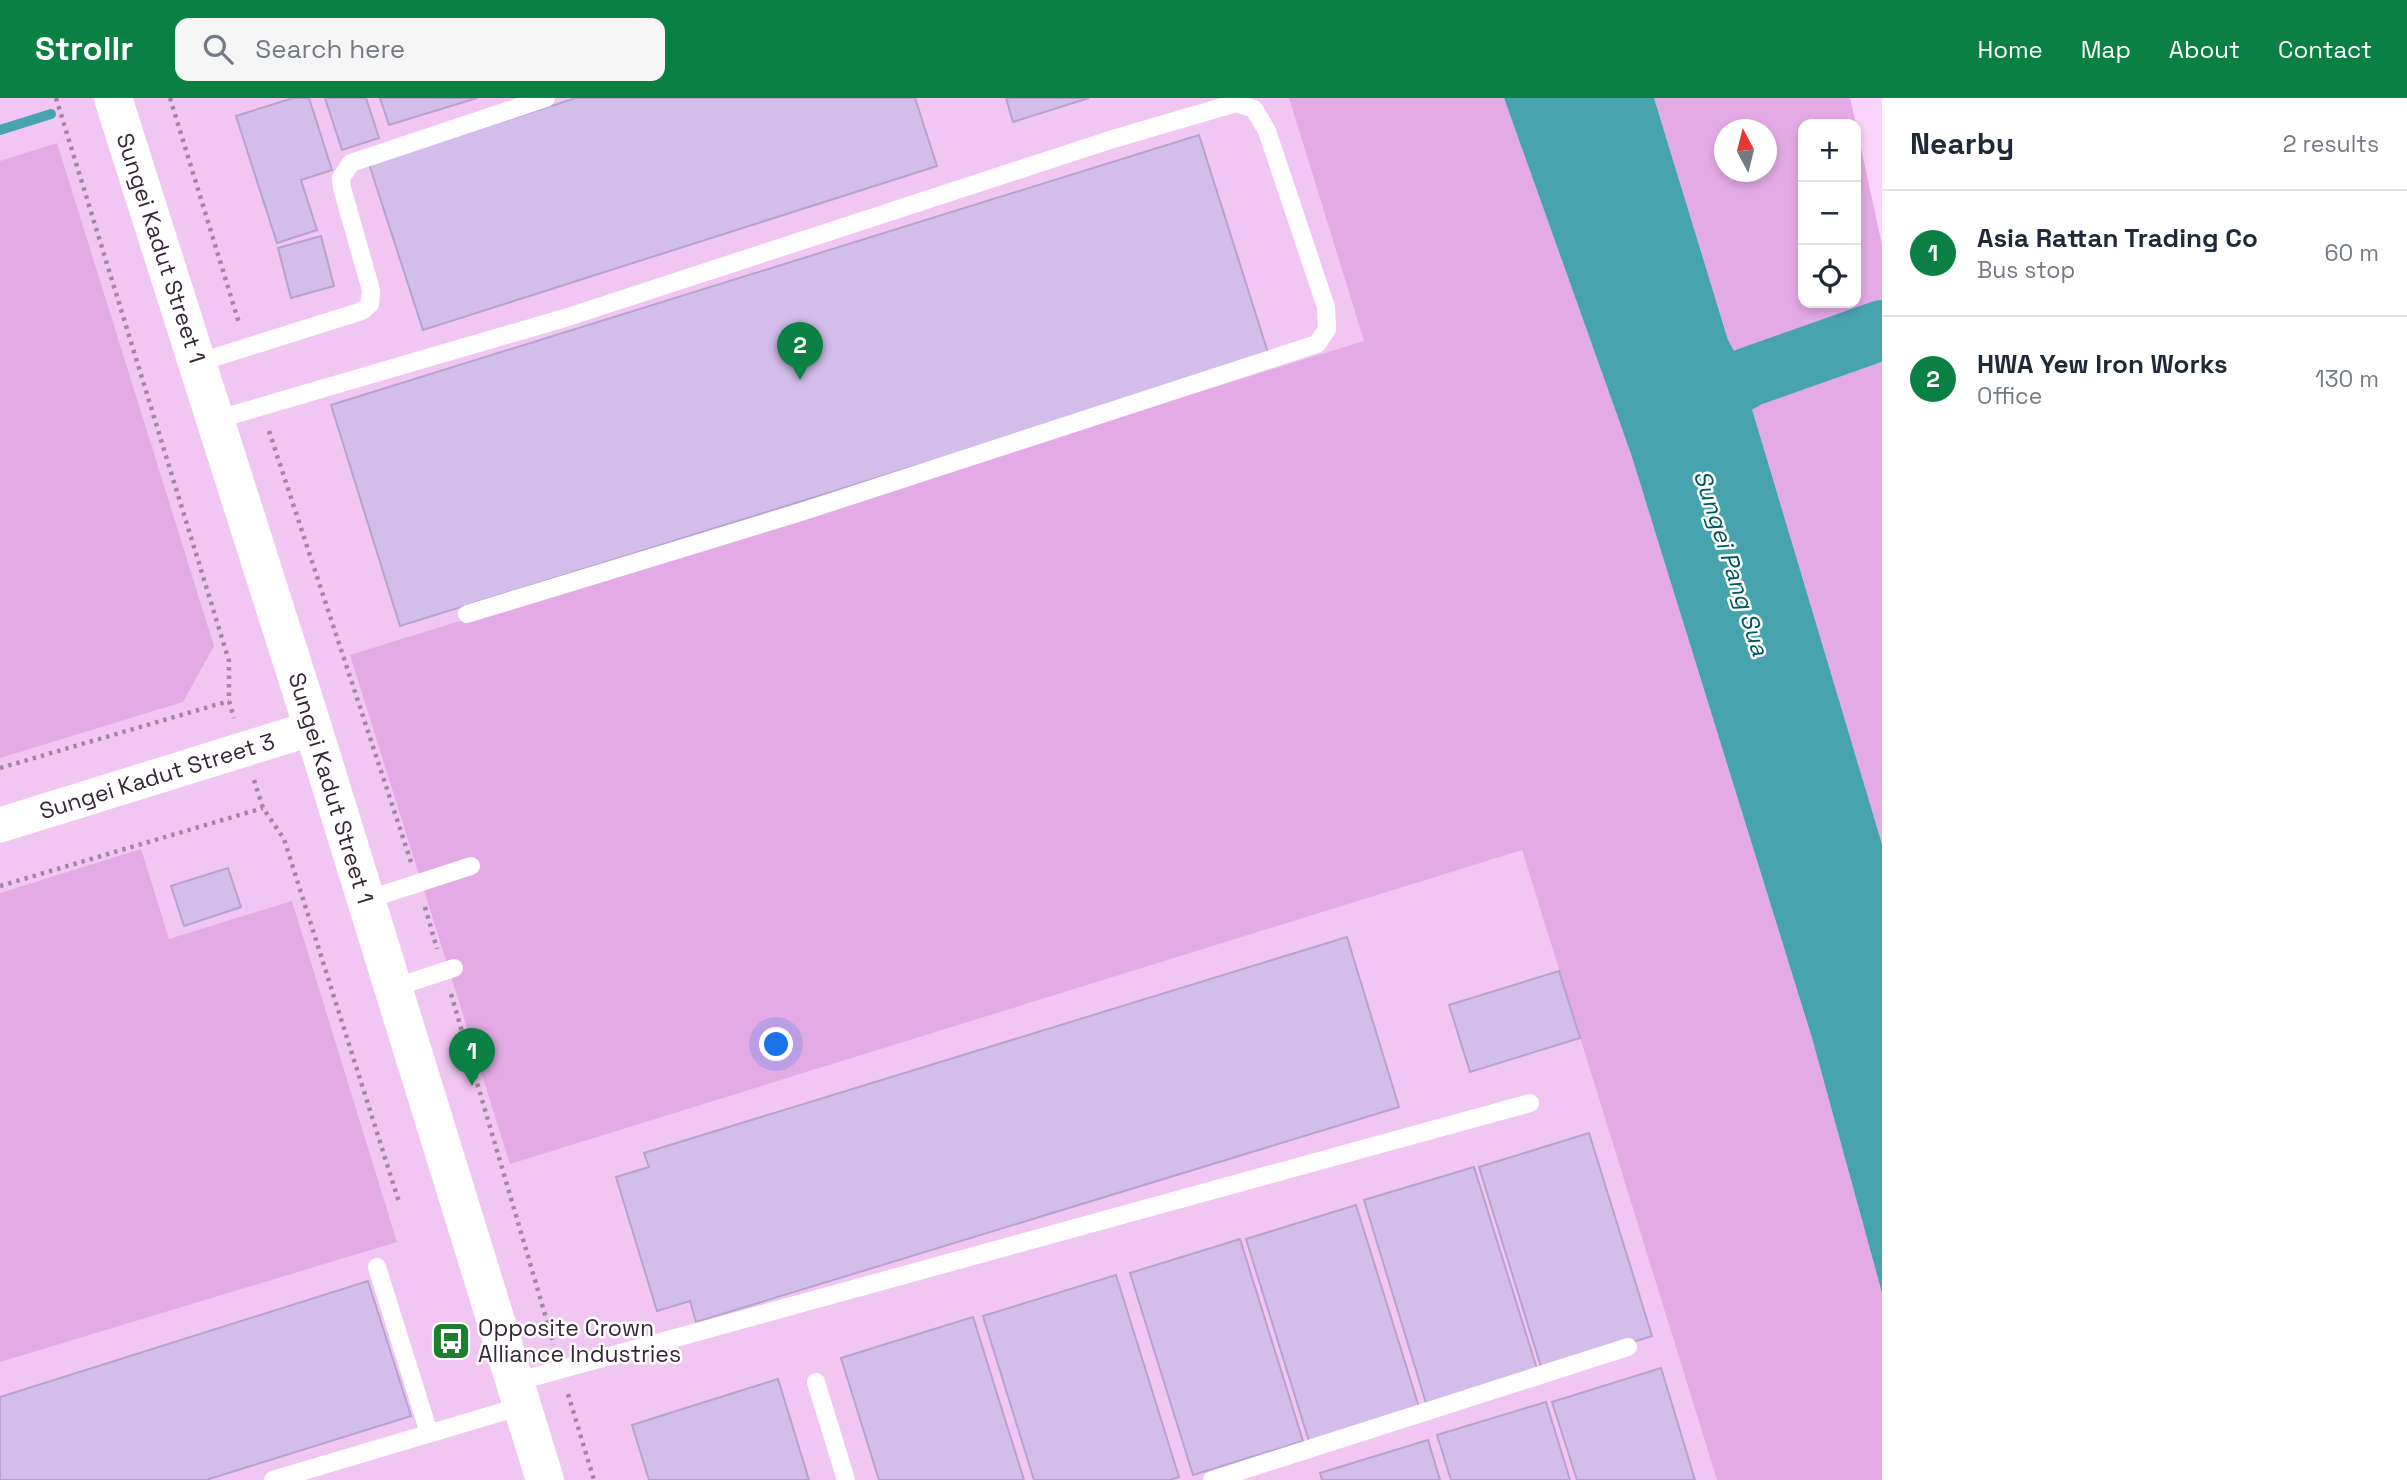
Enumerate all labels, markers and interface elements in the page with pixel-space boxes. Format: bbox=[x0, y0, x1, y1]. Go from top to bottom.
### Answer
search box bbox=[175, 18, 665, 81]
text: Strollr bbox=[35, 28, 133, 70]
icon: search bbox=[199, 30, 237, 68]
text: Search here bbox=[255, 32, 405, 66]
text: Home bbox=[1977, 34, 2043, 65]
text: Map bbox=[2081, 34, 2131, 65]
text: About bbox=[2169, 34, 2240, 65]
text: Contact bbox=[2278, 34, 2372, 65]
north arrow bbox=[1714, 119, 1777, 182]
map controls bbox=[1798, 119, 1861, 308]
button: + bbox=[1798, 119, 1861, 182]
text: Nearby bbox=[1910, 124, 2014, 163]
street label: Sungei Kadut Street 1 bbox=[110, 129, 212, 367]
text: 2 results bbox=[2283, 129, 2379, 159]
button: − bbox=[1798, 182, 1861, 245]
text: Asia Rattan Trading Co bbox=[1977, 221, 2258, 255]
text: 1 bbox=[1928, 238, 1938, 268]
text: 60 m bbox=[2324, 238, 2379, 268]
button: locate bbox=[1798, 245, 1861, 308]
text: Bus stop bbox=[1977, 255, 2075, 285]
pin: 2 bbox=[777, 322, 823, 380]
text: HWA Yew Iron Works bbox=[1977, 347, 2228, 381]
text: 2 bbox=[1926, 364, 1940, 394]
text: 130 m bbox=[2315, 364, 2379, 394]
text: Office bbox=[1977, 381, 2042, 411]
water label: Sungei Pang Sua bbox=[1687, 466, 1776, 660]
street label: Sungei Kadut Street 1 bbox=[282, 669, 380, 907]
street label: Sungei Kadut Street 3 bbox=[36, 726, 278, 826]
your location bbox=[759, 1027, 793, 1061]
pin: 1 bbox=[449, 1028, 495, 1086]
place label: Opposite Crown Alliance Industries bbox=[478, 1313, 681, 1369]
bus stop icon: Opposite Crown Alliance Industries bbox=[430, 1320, 472, 1362]

